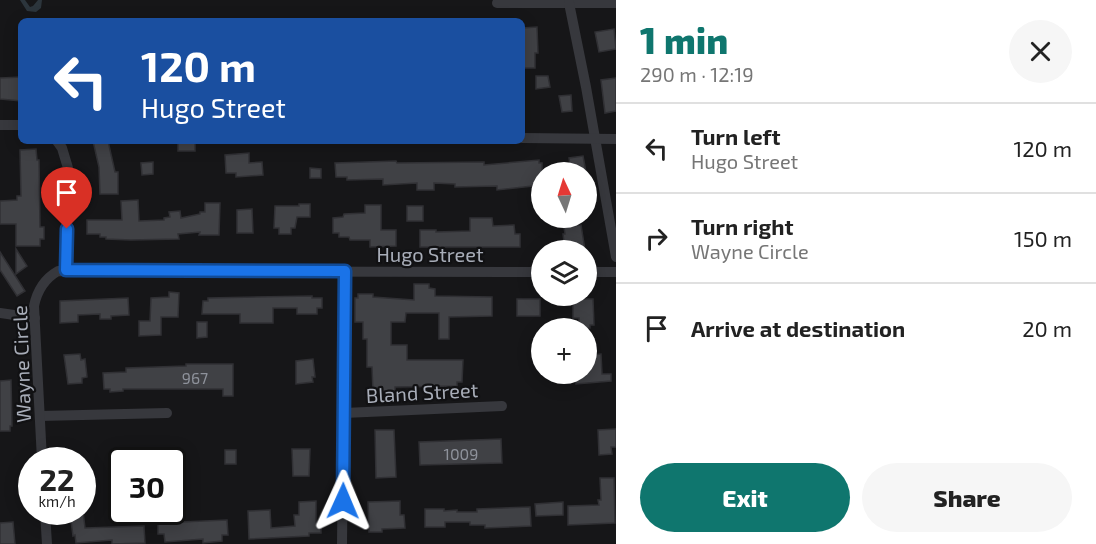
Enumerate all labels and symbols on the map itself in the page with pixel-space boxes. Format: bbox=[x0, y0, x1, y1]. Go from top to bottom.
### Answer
north arrow bbox=[531, 162, 597, 228]
pin bbox=[41, 167, 92, 229]
street label: Hugo Street bbox=[376, 242, 484, 266]
street label: Wayne Circle bbox=[7, 305, 35, 423]
house number: 967 bbox=[182, 368, 208, 387]
street label: Bland Street bbox=[365, 377, 479, 407]
house number: 1009 bbox=[444, 444, 478, 463]
speed limit sign: 30 bbox=[108, 447, 186, 525]
position arrow bbox=[311, 469, 375, 533]

